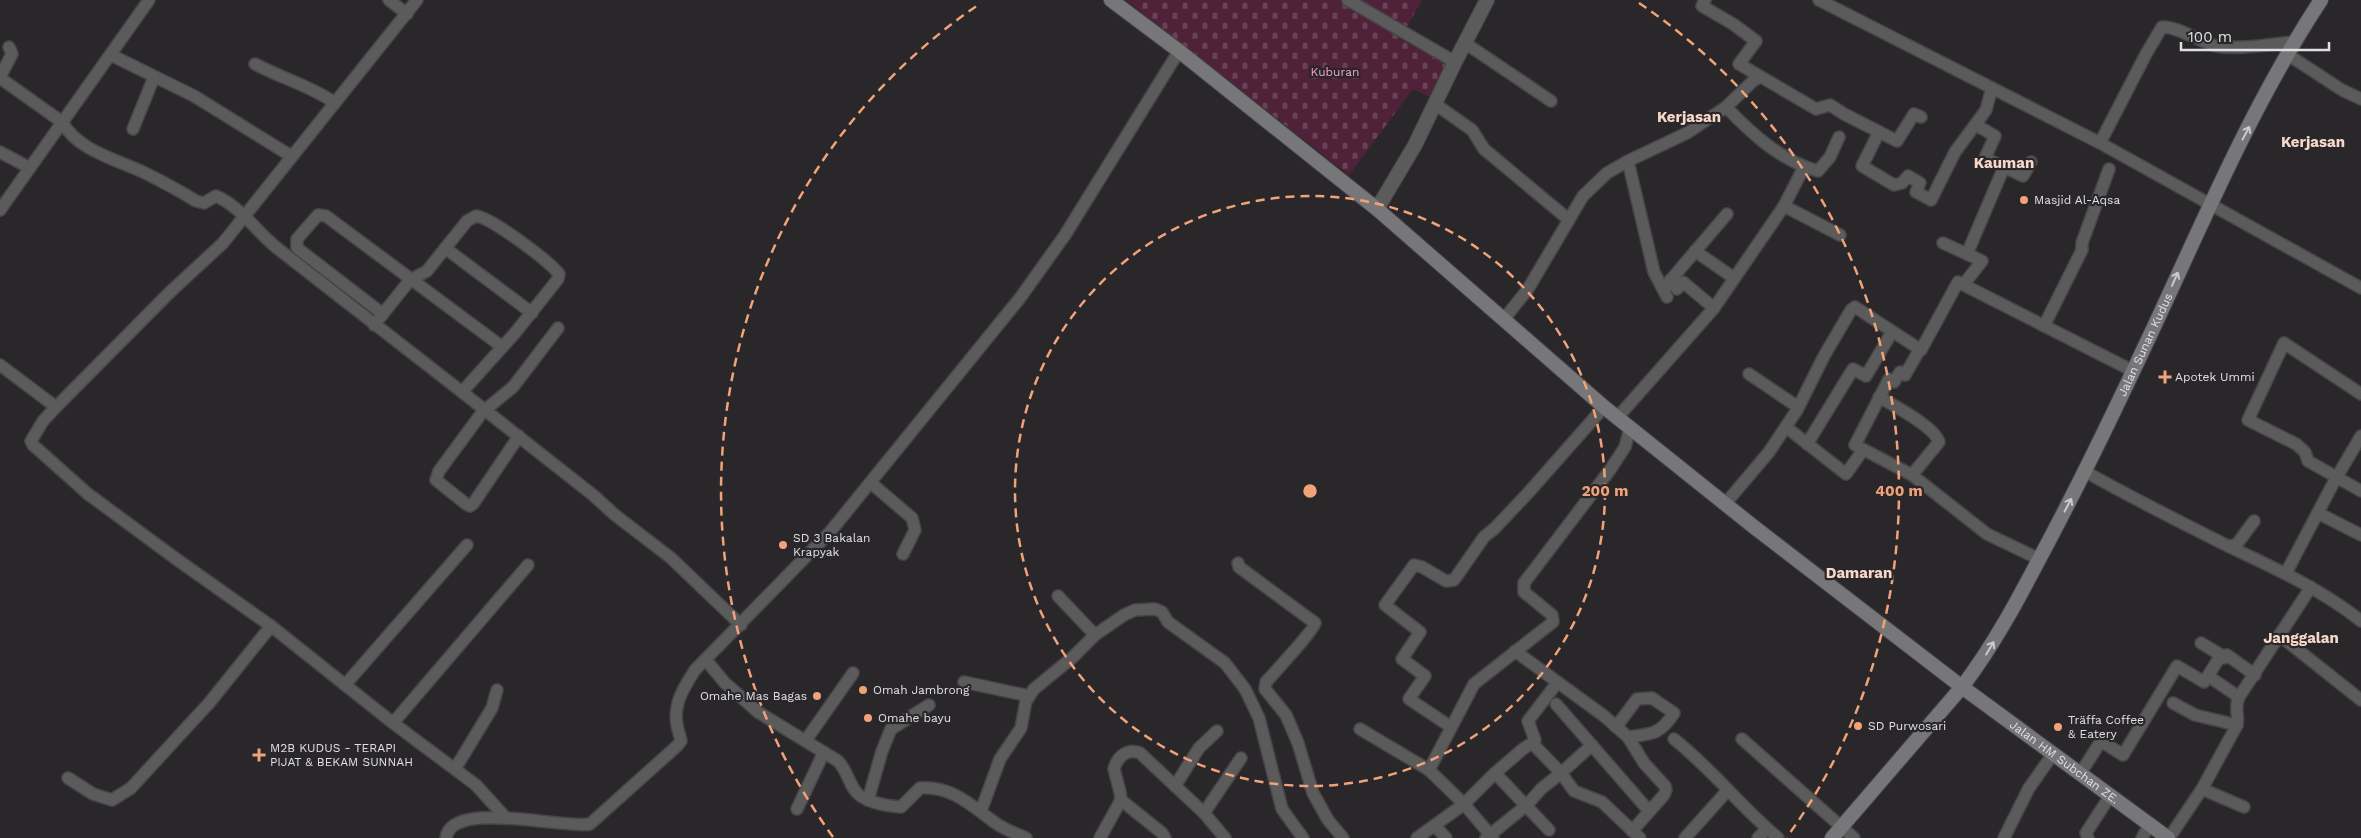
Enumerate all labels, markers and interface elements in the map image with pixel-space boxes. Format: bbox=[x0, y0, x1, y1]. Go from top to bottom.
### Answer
scale bar bbox=[2181, 20, 2328, 52]
text: 100 m bbox=[2188, 28, 2232, 46]
park label: Kuburan bbox=[1311, 65, 1359, 79]
district label: Kerjasan bbox=[1657, 108, 1721, 126]
one-way arrow bbox=[2242, 126, 2251, 141]
district label: Kerjasan bbox=[2281, 133, 2345, 151]
district label: Kauman bbox=[1974, 154, 2034, 172]
place label: Masjid Al-Aqsa bbox=[2034, 193, 2120, 207]
marker: Masjid Al-Aqsa bbox=[2018, 194, 2030, 206]
one-way arrow bbox=[2171, 272, 2181, 287]
street label: Jalan Sunan Kudus bbox=[2115, 291, 2176, 399]
place label: Apotek Ummi bbox=[2175, 370, 2255, 384]
marker: Apotek Ummi bbox=[2159, 371, 2171, 383]
centre of rings bbox=[1301, 482, 1319, 500]
text: 200 m bbox=[1582, 482, 1628, 500]
text: 400 m bbox=[1875, 482, 1923, 500]
one-way arrow bbox=[2064, 498, 2073, 513]
place label: SD 3 Bakalan Krapyak bbox=[793, 531, 871, 559]
marker: SD 3 Bakalan Krapyak bbox=[777, 539, 789, 551]
district label: Damaran bbox=[1826, 564, 1892, 582]
district label: Janggalan bbox=[2263, 629, 2339, 647]
one-way arrow bbox=[1985, 641, 1995, 655]
place label: Omah Jambrong bbox=[873, 683, 970, 697]
marker: Omah Jambrong bbox=[857, 684, 869, 696]
place label: Omahe Mas Bagas bbox=[700, 689, 807, 703]
marker: Omahe Mas Bagas bbox=[811, 690, 823, 702]
place label: Omahe bayu bbox=[878, 711, 951, 725]
marker: Omahe bayu bbox=[862, 712, 874, 724]
place label: Träffa Coffee & Eatery bbox=[2068, 713, 2144, 741]
street label: Jalan HM Subchan ZE. bbox=[2007, 717, 2122, 807]
place label: SD Purwosari bbox=[1868, 719, 1946, 733]
marker: SD Purwosari bbox=[1852, 720, 1864, 732]
marker: Träffa Coffee & Eatery bbox=[2052, 721, 2064, 733]
place label: M2B KUDUS - TERAPI PIJAT & BEKAM SUNNAH bbox=[270, 741, 413, 769]
marker: M2B KUDUS - TERAPI PIJAT & BEKAM SUNNAH bbox=[252, 748, 266, 762]

